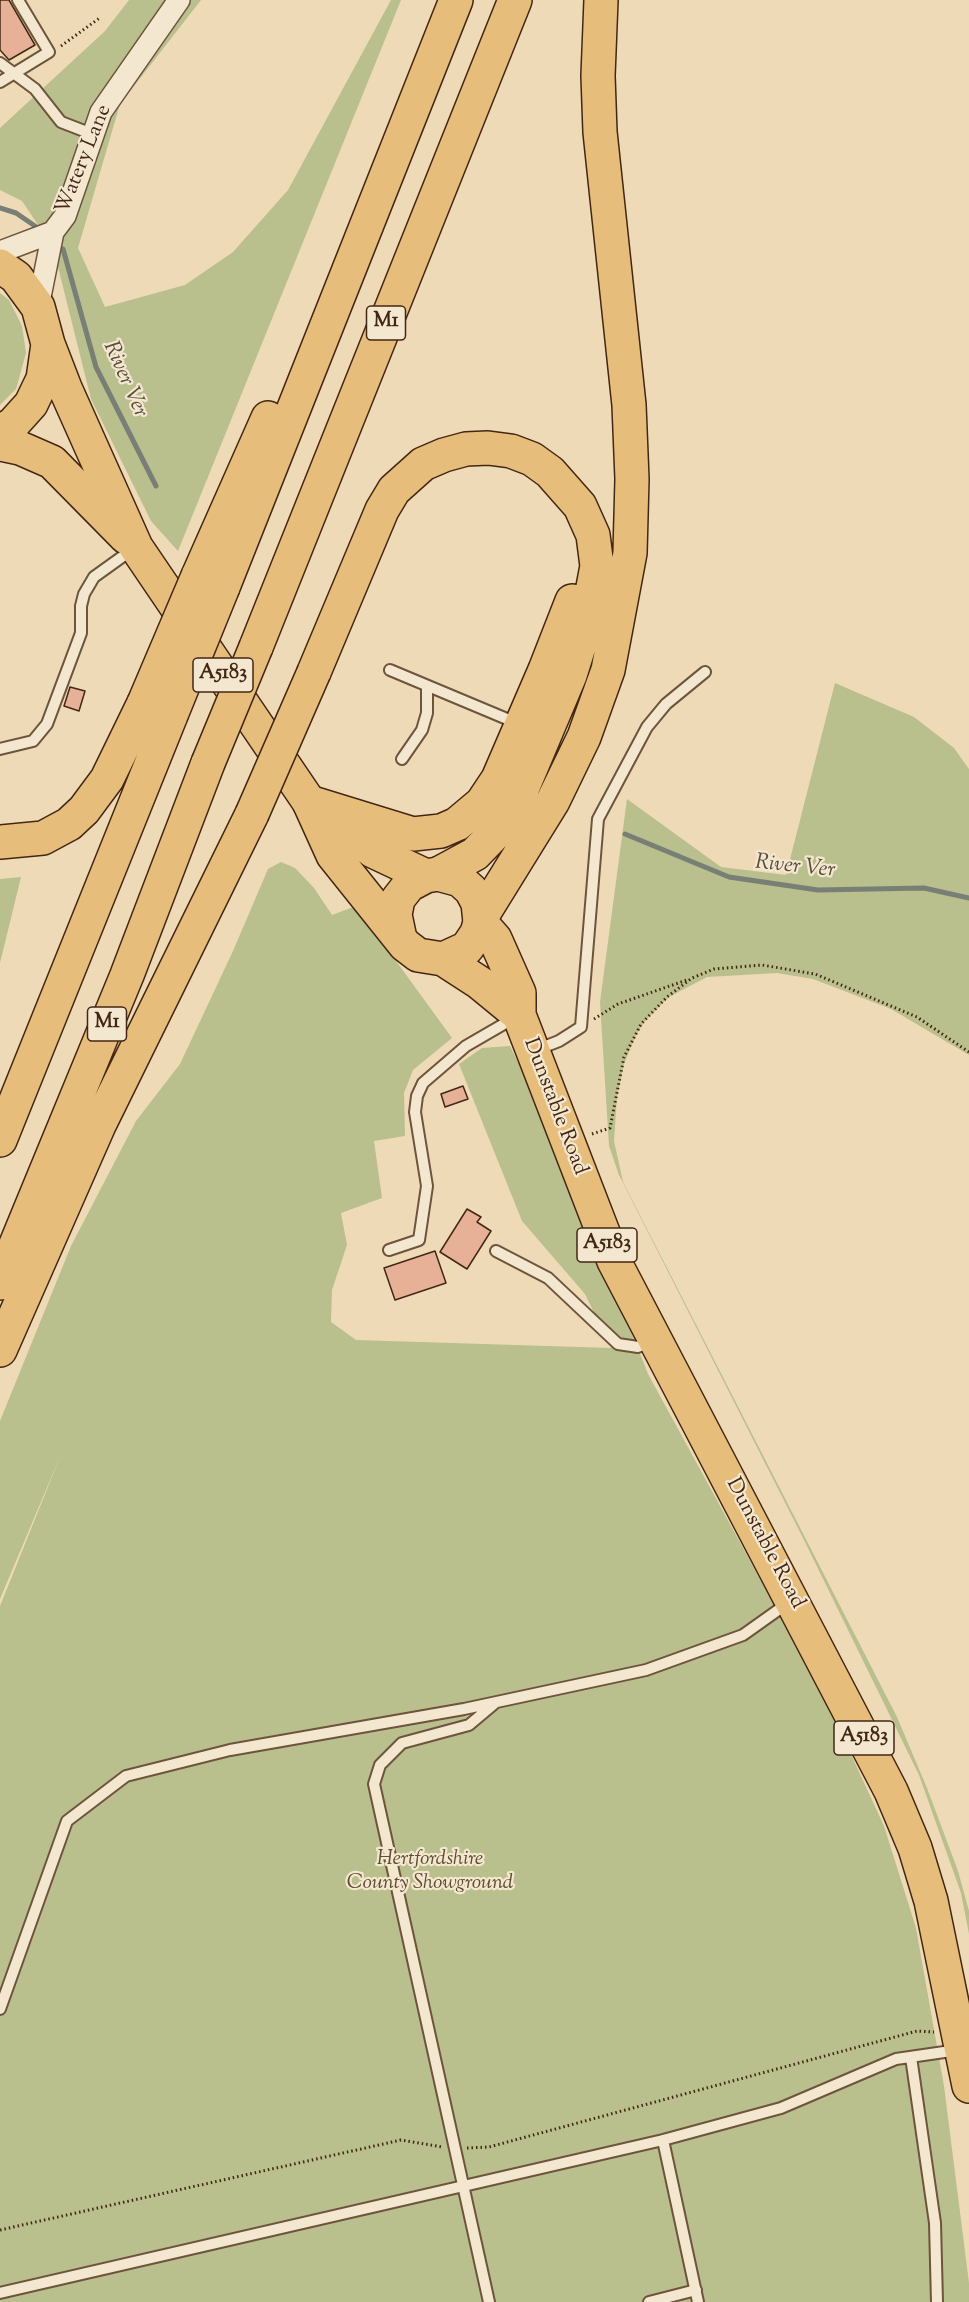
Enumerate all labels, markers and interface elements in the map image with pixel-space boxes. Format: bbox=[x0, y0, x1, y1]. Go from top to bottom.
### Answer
street label: Watery Lane bbox=[52, 102, 118, 218]
road number: M1 bbox=[366, 306, 406, 340]
water label: River Ver bbox=[96, 338, 152, 422]
road number: A5183 bbox=[193, 658, 253, 692]
water label: River Ver bbox=[754, 851, 836, 885]
road number: M1 bbox=[88, 1007, 126, 1041]
street label: Dunstable Road bbox=[516, 1035, 592, 1179]
road number: A5183 bbox=[577, 1228, 637, 1262]
street label: Dunstable Road bbox=[719, 1474, 809, 1614]
road number: A5183 bbox=[834, 1721, 894, 1755]
park label: Hertfordshire County Showground bbox=[347, 1847, 513, 1897]

